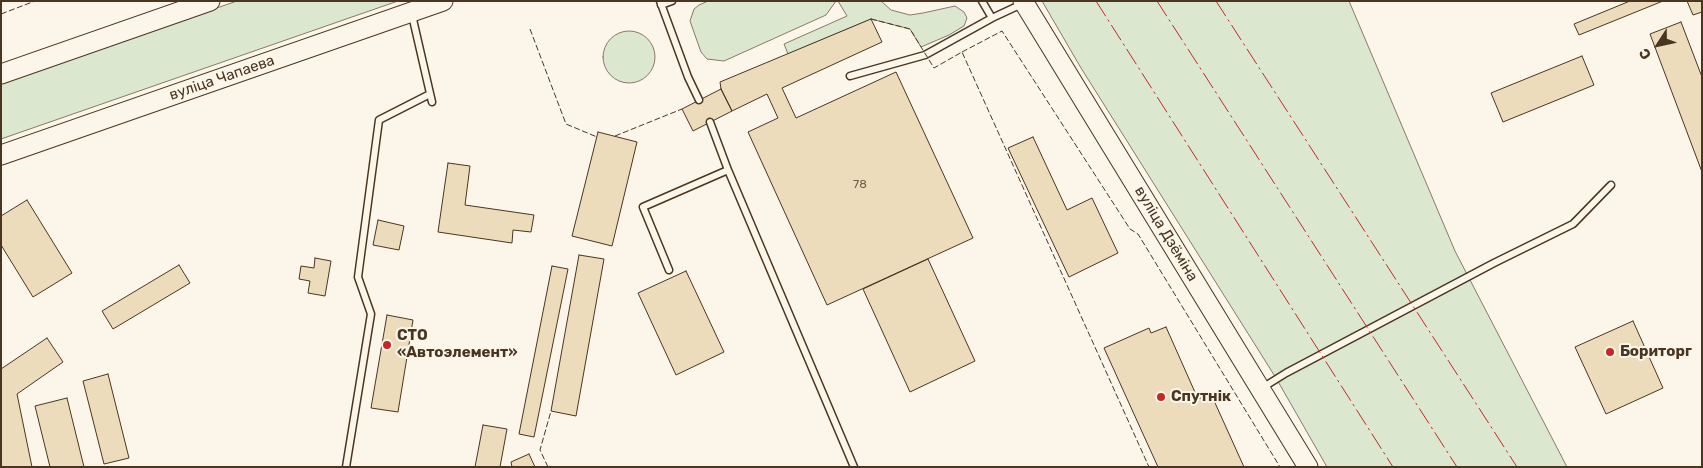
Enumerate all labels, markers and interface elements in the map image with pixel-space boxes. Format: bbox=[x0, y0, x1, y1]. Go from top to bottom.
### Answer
north arrow bbox=[1633, 20, 1683, 70]
text: С bbox=[1636, 45, 1655, 63]
street label: вуліца Чапаева bbox=[167, 52, 277, 104]
house number: 78 bbox=[853, 178, 867, 192]
street label: вуліца Дзёміна bbox=[1131, 183, 1201, 285]
place label: СТО «Автоэлемент» bbox=[397, 327, 518, 362]
marker: СТО «Автоэлемент» bbox=[381, 339, 393, 351]
place label: Бориторг bbox=[1620, 343, 1692, 361]
marker: Бориторг bbox=[1604, 346, 1616, 358]
place label: Спутнік bbox=[1171, 388, 1231, 406]
marker: Спутнік bbox=[1155, 391, 1167, 403]

